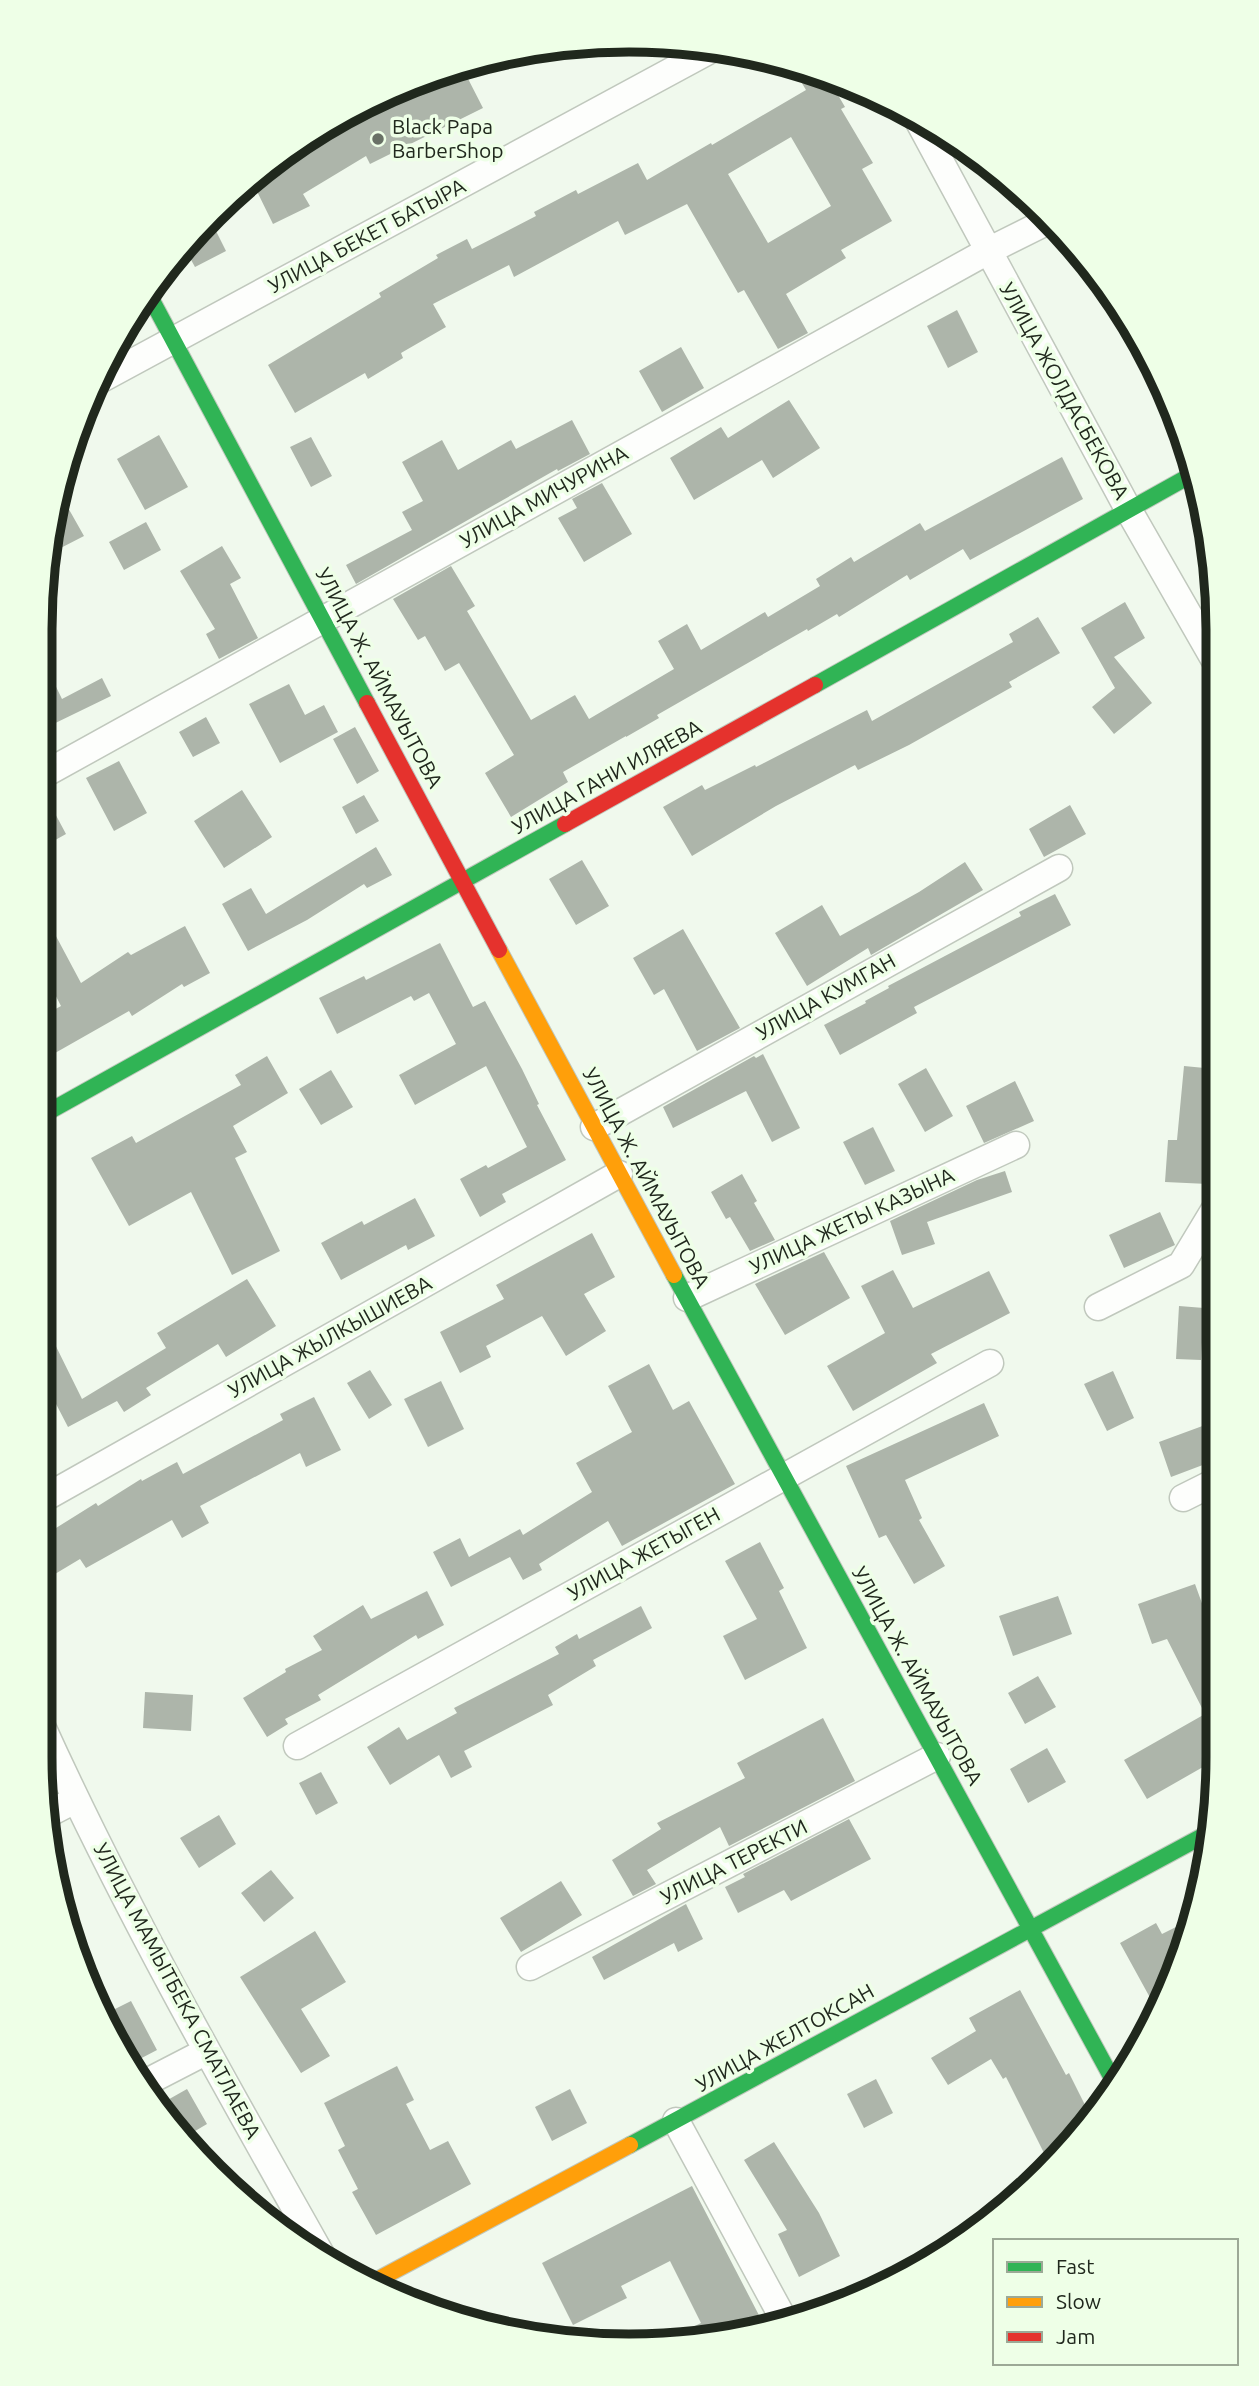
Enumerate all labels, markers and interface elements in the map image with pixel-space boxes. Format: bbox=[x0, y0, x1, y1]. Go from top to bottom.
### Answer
place label: Black Papa BarberShop bbox=[392, 114, 504, 162]
marker: Black Papa BarberShop bbox=[370, 131, 386, 147]
street label: УЛИЦА БЕКЕТ БАТЫРА bbox=[264, 173, 470, 297]
street label: УЛИЦА ЖОЛДАСБЕКОВА bbox=[995, 278, 1135, 503]
street label: УЛИЦА МИЧУРИНА bbox=[456, 440, 632, 552]
street label: УЛИЦА Ж. АЙМАУЫТОВА bbox=[312, 563, 448, 792]
street label: УЛИЦА ГАНИ ИЛЯЕВА bbox=[508, 714, 706, 838]
street label: УЛИЦА КУМГАН bbox=[752, 948, 899, 1044]
street label: УЛИЦА Ж. АЙМАУЫТОВА bbox=[579, 1063, 715, 1292]
street label: УЛИЦА ЖЕТЫ КАЗЫНА bbox=[745, 1162, 958, 1278]
street label: УЛИЦА ЖЫЛКЫШИЕВА bbox=[224, 1270, 436, 1402]
street label: УЛИЦА ЖЕТЫГЕН bbox=[563, 1501, 724, 1605]
street label: УЛИЦА Ж. АЙМАУЫТОВА bbox=[848, 1562, 988, 1789]
street label: УЛИЦА ТЕРЕКТИ bbox=[656, 1814, 811, 1908]
street label: УЛИЦА МАМЫТБЕКА СМАТЛАЕВА bbox=[90, 1839, 266, 2143]
street label: УЛИЦА ЖЕЛТОКСАН bbox=[691, 1978, 878, 2096]
legend bbox=[993, 2239, 1238, 2365]
text: Fast bbox=[1056, 2254, 1094, 2278]
text: Slow bbox=[1056, 2289, 1101, 2313]
text: Jam bbox=[1056, 2324, 1095, 2348]

